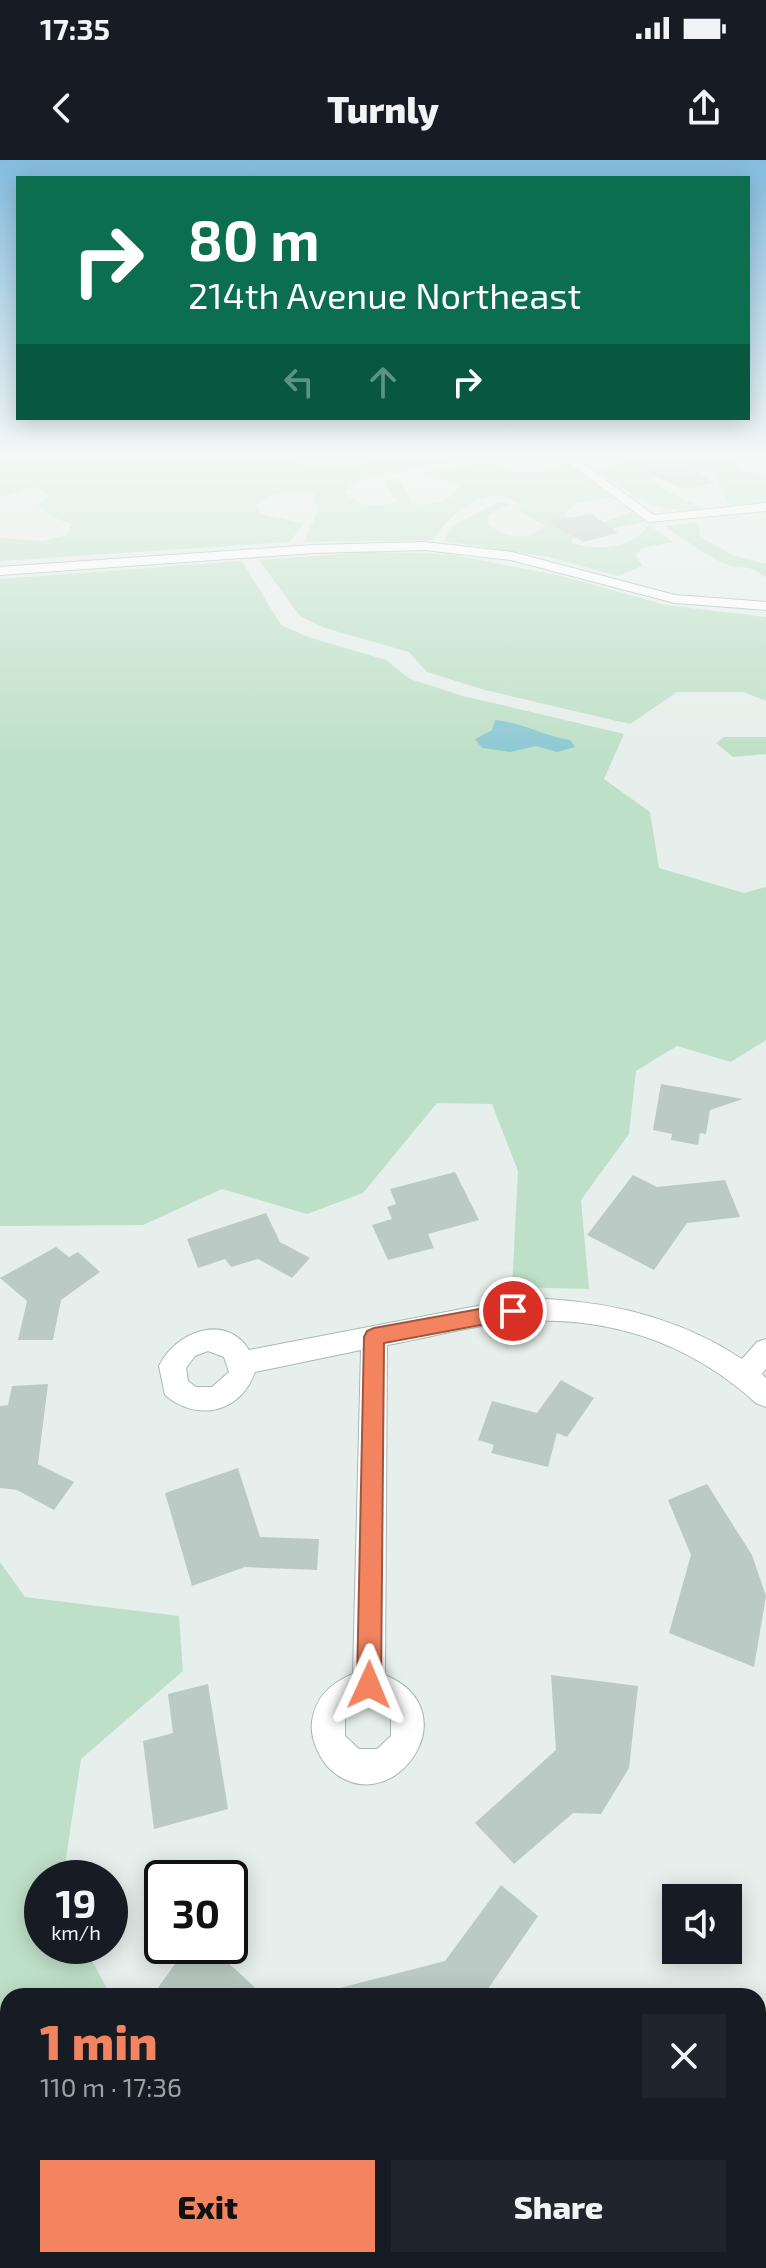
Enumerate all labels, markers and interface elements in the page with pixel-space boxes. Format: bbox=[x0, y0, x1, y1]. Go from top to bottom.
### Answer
text: 17:35 bbox=[40, 10, 110, 46]
icon: back bbox=[40, 86, 84, 130]
icon: share bbox=[682, 86, 726, 130]
text: Turnly bbox=[327, 87, 439, 130]
text: 80 m bbox=[188, 205, 320, 272]
icon: right bbox=[56, 208, 160, 312]
text: 214th Avenue Northeast bbox=[188, 273, 581, 316]
icon: left bbox=[277, 360, 321, 404]
icon: ahead bbox=[361, 360, 405, 404]
icon: right bbox=[445, 360, 489, 404]
pin bbox=[479, 1277, 547, 1345]
icon: arrive bbox=[491, 1289, 535, 1333]
position arrow bbox=[327, 1643, 411, 1727]
speed limit sign: 30 bbox=[144, 1860, 248, 1964]
text: 19 bbox=[56, 1878, 96, 1926]
map controls bbox=[662, 1884, 742, 1964]
button: sound bbox=[662, 1884, 742, 1964]
text: km/h bbox=[51, 1920, 101, 1944]
text: 1 min bbox=[40, 2012, 158, 2070]
button: close bbox=[642, 2014, 726, 2098]
text: 110 m · 17:36 bbox=[40, 2071, 182, 2102]
button: Exit bbox=[40, 2160, 375, 2252]
button: Share bbox=[391, 2160, 726, 2252]

